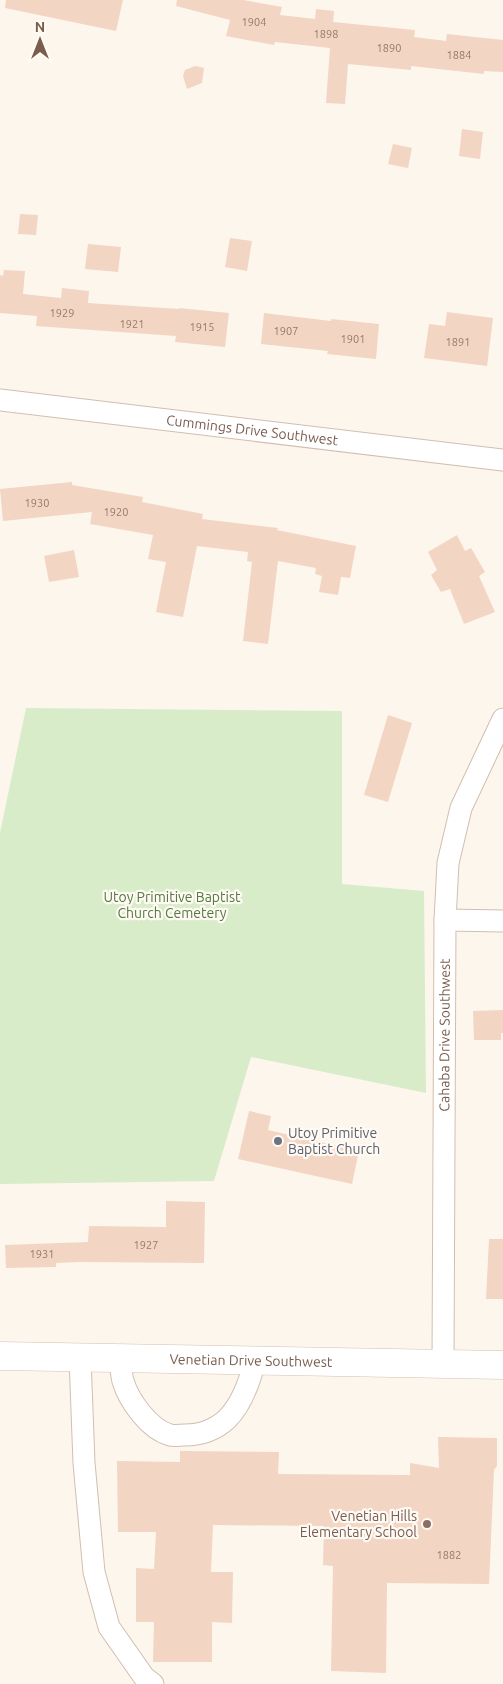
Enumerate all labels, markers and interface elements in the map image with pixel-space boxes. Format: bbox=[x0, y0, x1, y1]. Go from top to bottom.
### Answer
north arrow bbox=[15, 15, 65, 65]
house number: 1904 bbox=[242, 16, 266, 28]
text: N bbox=[35, 19, 45, 35]
house number: 1898 bbox=[314, 28, 338, 40]
house number: 1890 bbox=[377, 42, 401, 54]
house number: 1884 bbox=[447, 49, 471, 61]
house number: 1929 bbox=[50, 307, 74, 319]
house number: 1921 bbox=[120, 318, 144, 330]
house number: 1915 bbox=[190, 321, 214, 333]
house number: 1907 bbox=[274, 325, 298, 337]
house number: 1901 bbox=[341, 333, 365, 345]
house number: 1891 bbox=[446, 336, 470, 348]
street label: Cummings Drive Southwest bbox=[165, 412, 340, 448]
house number: 1930 bbox=[25, 497, 49, 509]
house number: 1920 bbox=[104, 506, 128, 518]
park label: Utoy Primitive Baptist Church Cemetery bbox=[103, 889, 241, 921]
street label: Cahaba Drive Southwest bbox=[436, 958, 453, 1112]
place label: Utoy Primitive Baptist Church bbox=[288, 1125, 380, 1157]
marker: Utoy Primitive Baptist Church bbox=[272, 1135, 284, 1147]
house number: 1927 bbox=[134, 1239, 158, 1251]
house number: 1931 bbox=[30, 1248, 54, 1260]
street label: Venetian Drive Southwest bbox=[169, 1351, 333, 1370]
place label: Venetian Hills Elementary School bbox=[300, 1508, 417, 1540]
marker: Venetian Hills Elementary School bbox=[421, 1518, 433, 1530]
house number: 1882 bbox=[437, 1549, 461, 1561]

